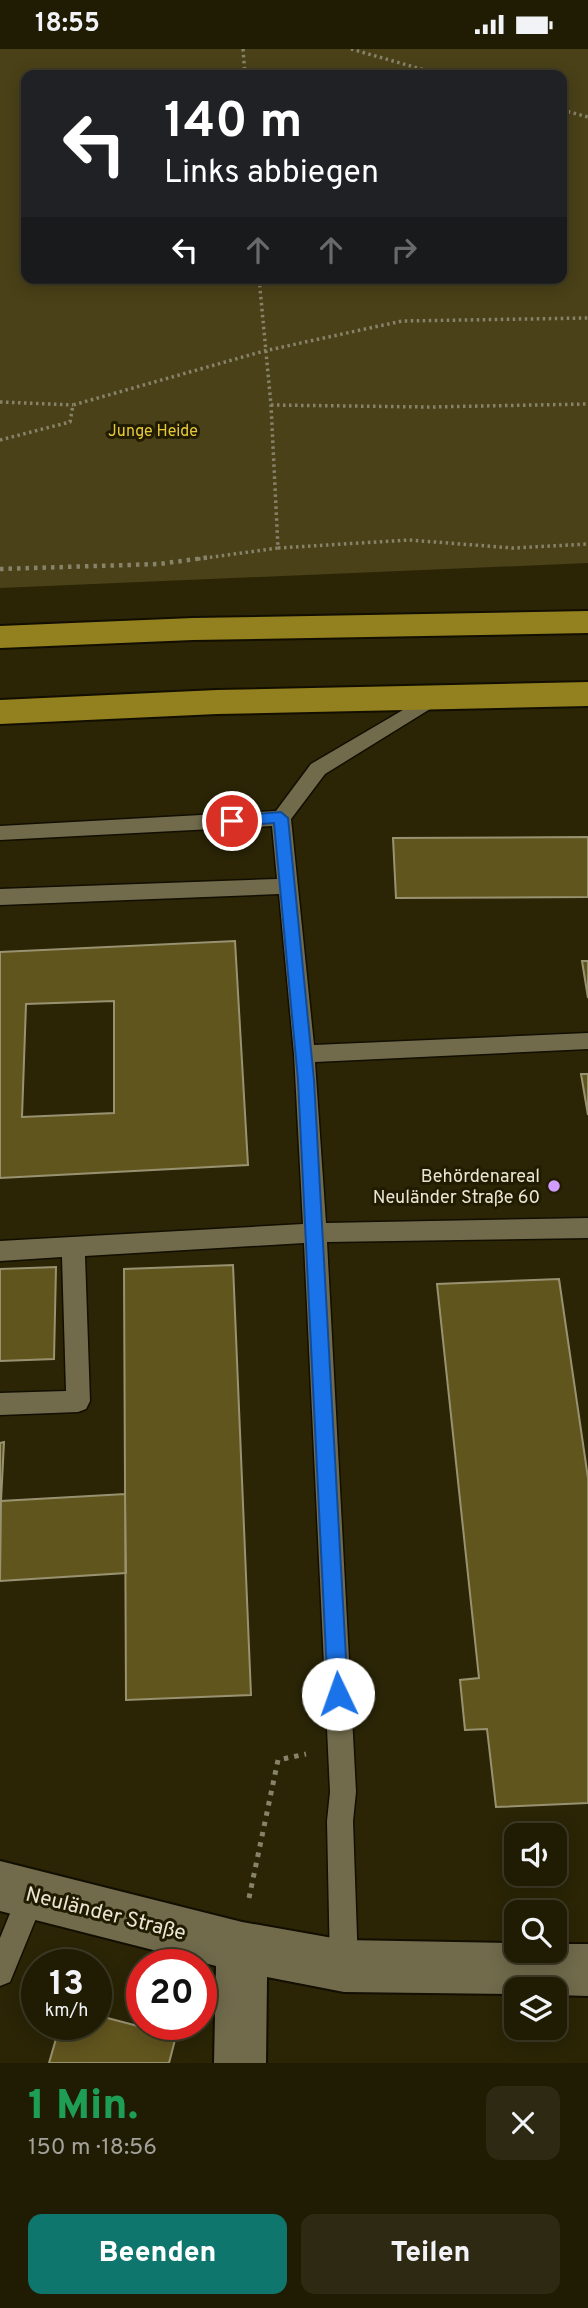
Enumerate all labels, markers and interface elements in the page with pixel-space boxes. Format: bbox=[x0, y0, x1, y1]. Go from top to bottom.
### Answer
text: 18:55 bbox=[35, 8, 100, 41]
text: 140 m bbox=[164, 93, 303, 155]
icon: left bbox=[49, 98, 140, 189]
text: Links abbiegen bbox=[164, 154, 379, 194]
icon: left bbox=[166, 231, 204, 269]
icon: ahead bbox=[239, 231, 277, 269]
icon: ahead bbox=[312, 231, 350, 269]
icon: right bbox=[385, 231, 423, 269]
park label: Junge Heide bbox=[108, 422, 198, 442]
pin bbox=[202, 791, 262, 851]
icon: arrive bbox=[213, 802, 251, 840]
place label: Behördenareal Neuländer Straße 60 bbox=[373, 1166, 540, 1210]
marker: Behördenareal Neuländer Straße 60 bbox=[546, 1178, 562, 1194]
position arrow bbox=[301, 1657, 375, 1731]
map controls bbox=[504, 1823, 567, 2040]
button: sound bbox=[504, 1823, 567, 1886]
street label: Neuländer Straße bbox=[23, 1881, 189, 1947]
button: search bbox=[504, 1900, 567, 1963]
speed limit sign: 20 bbox=[126, 1949, 217, 2040]
text: 13 bbox=[49, 1963, 84, 2007]
button: layers bbox=[504, 1977, 567, 2040]
text: km/h bbox=[45, 2000, 88, 2023]
text: 1 Min. bbox=[28, 2081, 138, 2134]
button: close bbox=[486, 2086, 560, 2160]
text: 150 m · 18:56 bbox=[28, 2134, 157, 2163]
button: Beenden bbox=[28, 2214, 287, 2294]
button: Teilen bbox=[301, 2214, 560, 2294]

